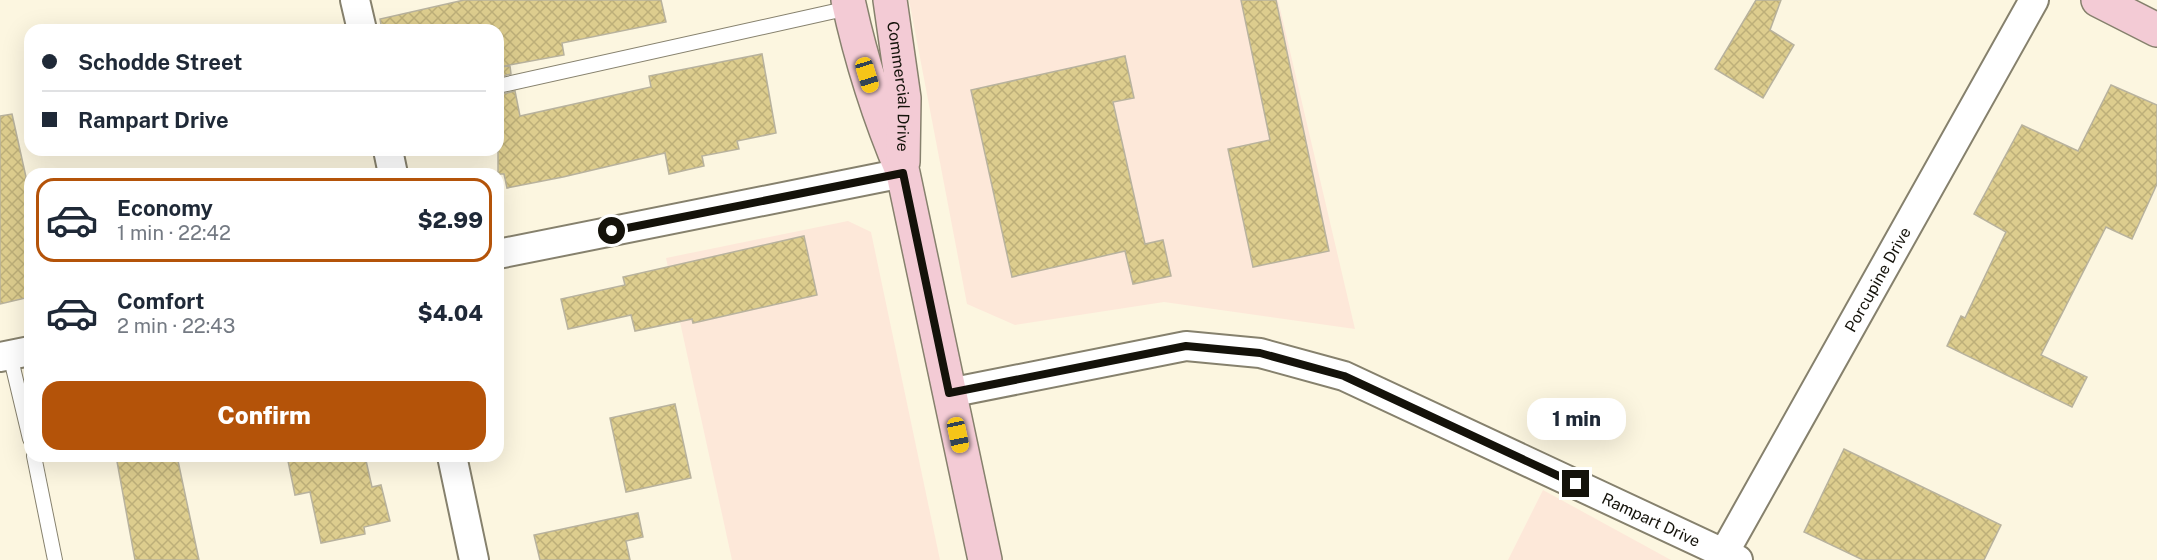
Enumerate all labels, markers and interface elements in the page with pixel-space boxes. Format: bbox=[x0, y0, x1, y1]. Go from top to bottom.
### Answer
street label: Commercial Drive bbox=[884, 20, 914, 152]
text: Schodde Street bbox=[78, 49, 242, 75]
car bbox=[853, 55, 881, 95]
text: Rampart Drive bbox=[78, 107, 229, 133]
icon: car bbox=[45, 193, 99, 247]
text: Economy bbox=[117, 195, 213, 221]
text: $2.99 bbox=[417, 207, 483, 233]
route start bbox=[598, 217, 625, 244]
text: 1 min · 22:42 bbox=[117, 221, 231, 245]
street label: Porcupine Drive bbox=[1840, 224, 1914, 335]
icon: car bbox=[45, 286, 99, 340]
text: Comfort bbox=[117, 288, 204, 314]
text: $4.04 bbox=[418, 300, 483, 326]
text: 2 min · 22:43 bbox=[117, 314, 235, 338]
button: Confirm bbox=[42, 381, 486, 450]
callout: 1 min bbox=[1526, 397, 1626, 439]
text: 1 min bbox=[1552, 407, 1601, 431]
car bbox=[945, 416, 971, 454]
route end bbox=[1562, 470, 1589, 497]
street label: Rampart Drive bbox=[1599, 488, 1703, 550]

